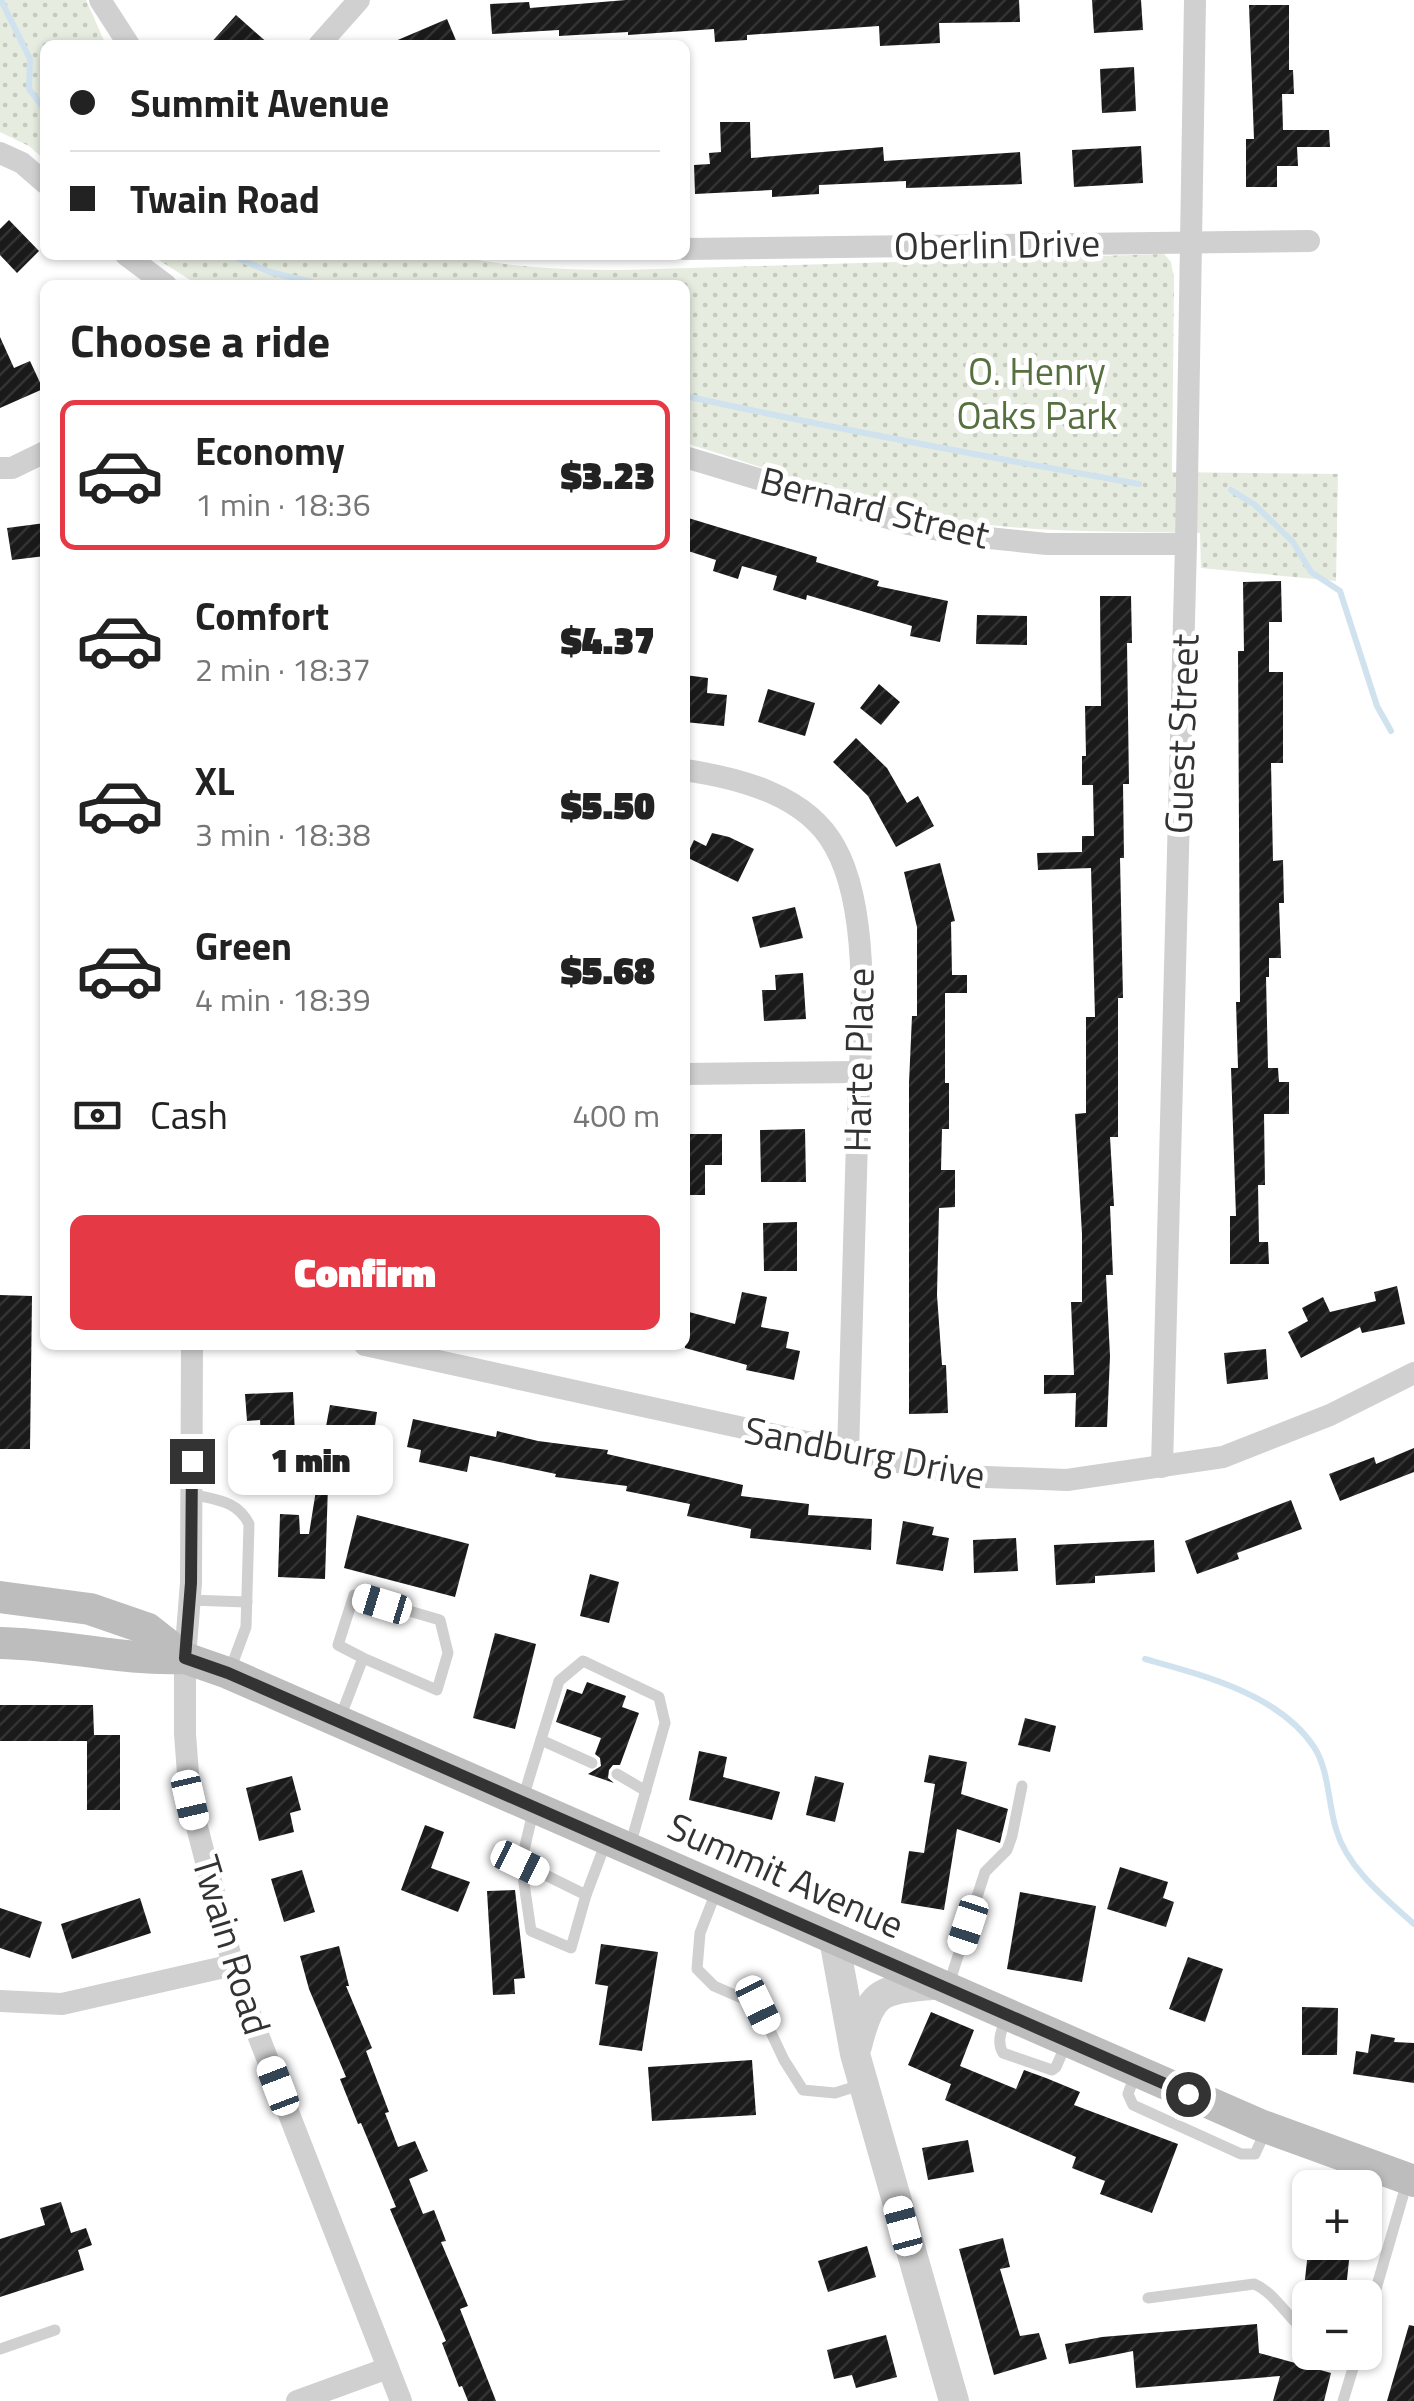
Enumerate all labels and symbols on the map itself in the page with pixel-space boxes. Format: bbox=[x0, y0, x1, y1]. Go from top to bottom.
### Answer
street label: Oberlin Drive bbox=[893, 213, 1101, 275]
park label: O. Henry Oaks Park bbox=[956, 342, 1118, 444]
street label: Bernard Street bbox=[754, 451, 996, 563]
street label: Guest Street bbox=[1149, 633, 1213, 835]
street label: Harte Place bbox=[827, 967, 889, 1153]
street label: Sandburg Drive bbox=[740, 1400, 990, 1504]
callout: 1 min bbox=[227, 1426, 392, 1496]
route end bbox=[170, 1439, 215, 1484]
car bbox=[349, 1581, 415, 1627]
car bbox=[169, 1767, 211, 1833]
street label: Summit Avenue bbox=[659, 1797, 913, 1953]
car bbox=[486, 1836, 554, 1890]
street label: Twain Road bbox=[177, 1848, 287, 2042]
car bbox=[944, 1892, 992, 1958]
car bbox=[731, 1971, 785, 2039]
car bbox=[253, 2053, 303, 2119]
route start bbox=[1166, 2072, 1211, 2117]
car bbox=[881, 2193, 925, 2259]

